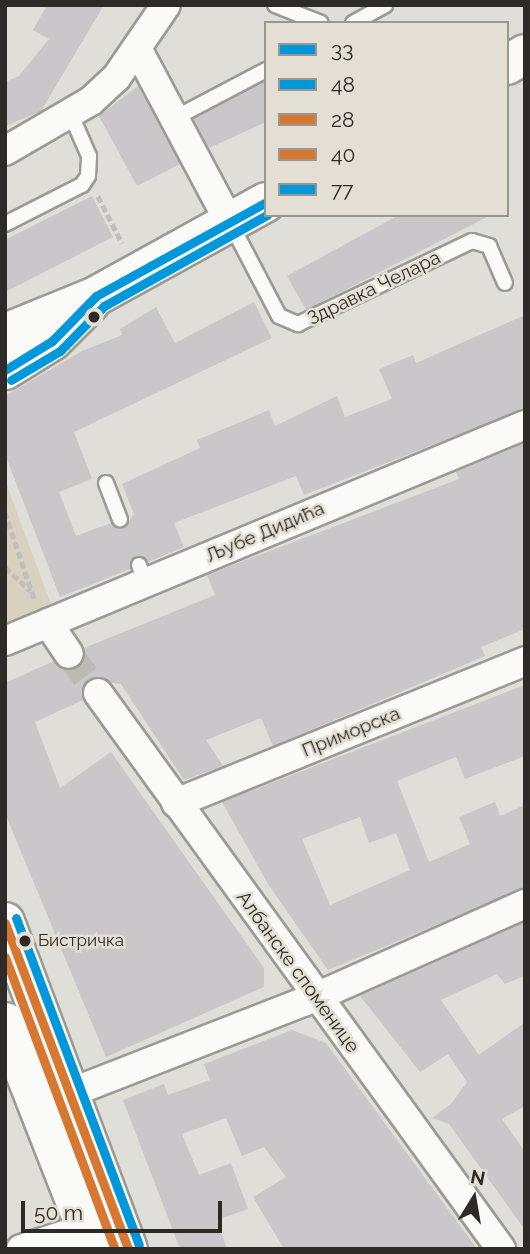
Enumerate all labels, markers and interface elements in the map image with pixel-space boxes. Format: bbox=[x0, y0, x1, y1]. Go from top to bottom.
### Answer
legend bbox=[264, 21, 509, 217]
text: 33 bbox=[331, 37, 353, 62]
text: 48 bbox=[331, 72, 355, 97]
text: 28 bbox=[331, 107, 354, 132]
text: 40 bbox=[331, 142, 355, 167]
text: 77 bbox=[331, 177, 353, 202]
street label: Здравка Челара bbox=[304, 246, 444, 330]
unlabelled marker bbox=[87, 310, 101, 324]
street label: Љубе Дидића bbox=[202, 497, 328, 567]
street label: Приморска bbox=[299, 702, 403, 762]
street label: Албанске споменице bbox=[232, 887, 364, 1057]
place label: Бистричка bbox=[38, 931, 124, 951]
marker: Бистричка bbox=[18, 934, 32, 948]
north arrow bbox=[439, 1163, 509, 1233]
text: N bbox=[469, 1165, 487, 1190]
scale bar bbox=[24, 1188, 226, 1232]
text: 50 m bbox=[34, 1200, 83, 1225]

